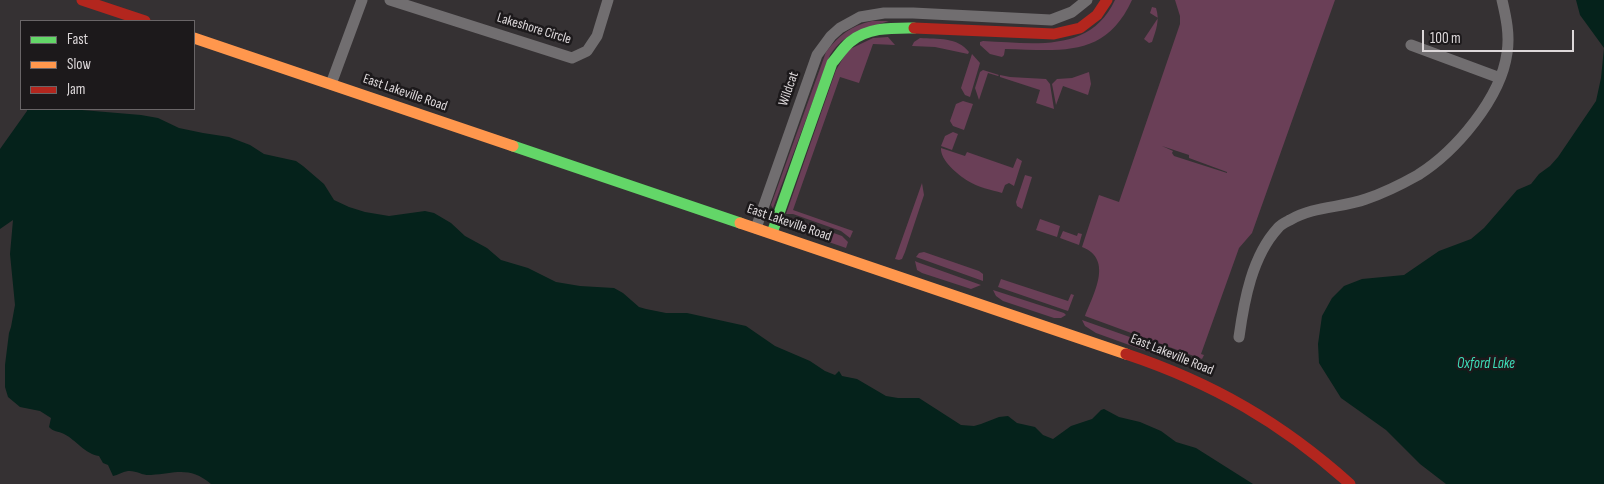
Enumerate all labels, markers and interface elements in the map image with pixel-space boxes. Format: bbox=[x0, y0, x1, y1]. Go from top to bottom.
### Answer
street label: Lakeshore Circle bbox=[495, 10, 573, 48]
legend bbox=[20, 20, 195, 110]
scale bar bbox=[1424, 20, 1576, 52]
text: 100 m bbox=[1430, 29, 1461, 48]
text: Fast bbox=[67, 30, 88, 49]
text: Slow bbox=[67, 55, 91, 74]
street label: Wildcat bbox=[775, 70, 803, 108]
street label: East Lakeville Road bbox=[361, 71, 449, 115]
text: Jam bbox=[67, 80, 85, 99]
street label: East Lakeville Road bbox=[745, 201, 833, 245]
street label: East Lakeville Road bbox=[1128, 331, 1216, 379]
water label: Oxford Lake bbox=[1457, 355, 1515, 373]

